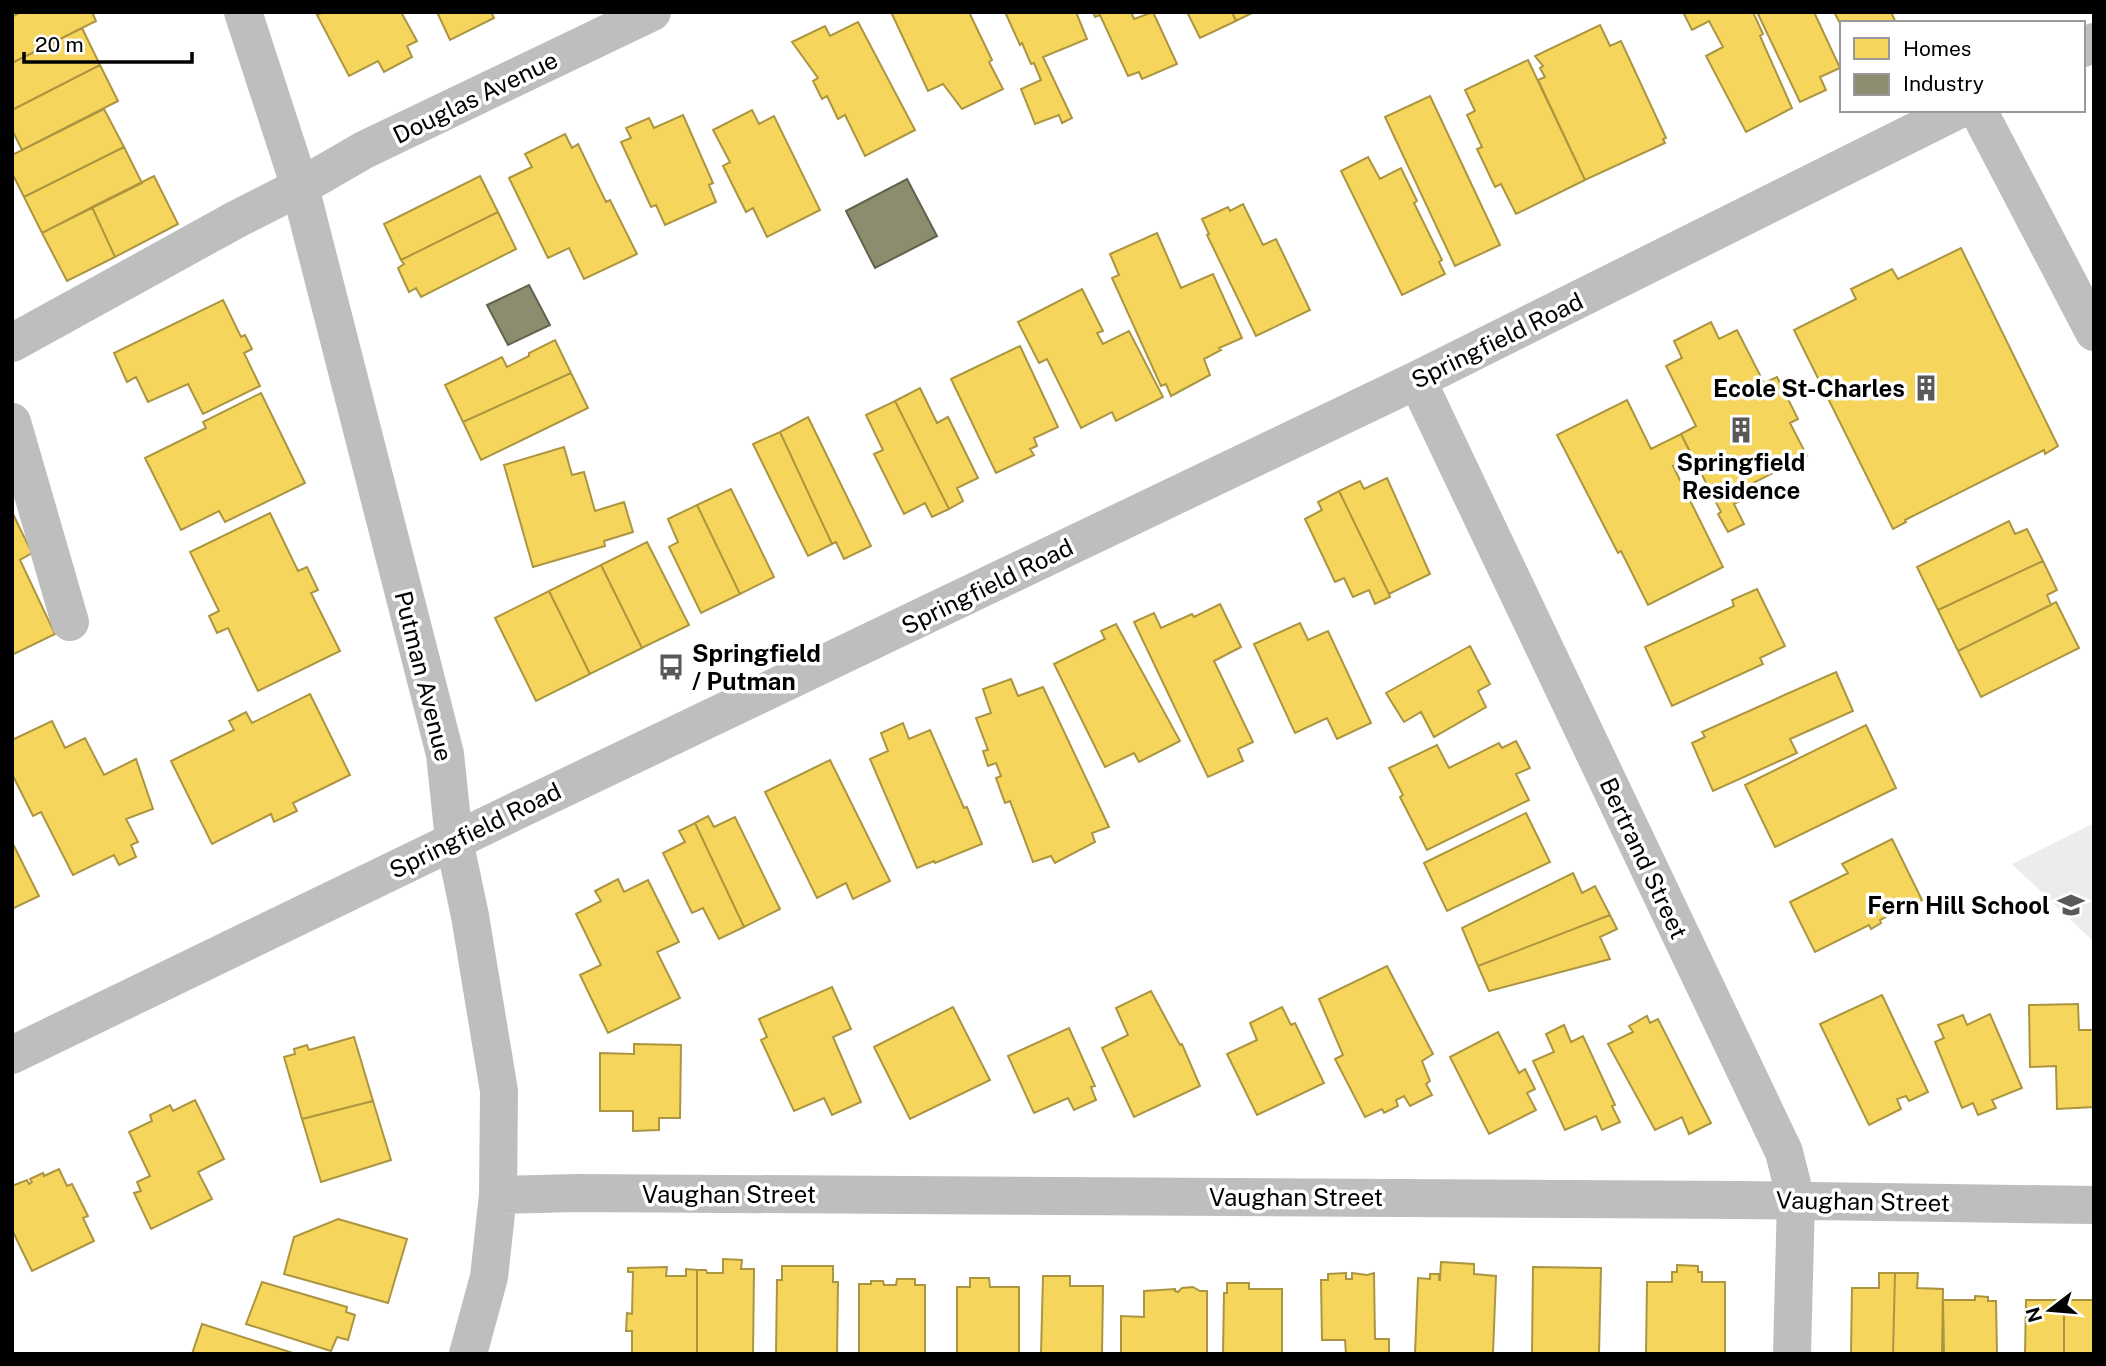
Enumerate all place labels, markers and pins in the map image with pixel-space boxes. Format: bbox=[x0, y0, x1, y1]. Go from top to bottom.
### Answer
building icon: Ecole St-Charles bbox=[1911, 373, 1941, 403]
place label: Ecole St-Charles bbox=[1713, 374, 1905, 402]
building icon: Springfield Residence bbox=[1726, 415, 1756, 445]
place label: Springfield Residence bbox=[1677, 448, 1805, 504]
place label: Springfield / Putman bbox=[692, 639, 821, 695]
bus stop icon: Springfield / Putman bbox=[656, 652, 686, 682]
school or university icon: Fern Hill School bbox=[2056, 890, 2086, 920]
place label: Fern Hill School bbox=[1867, 891, 2050, 919]

